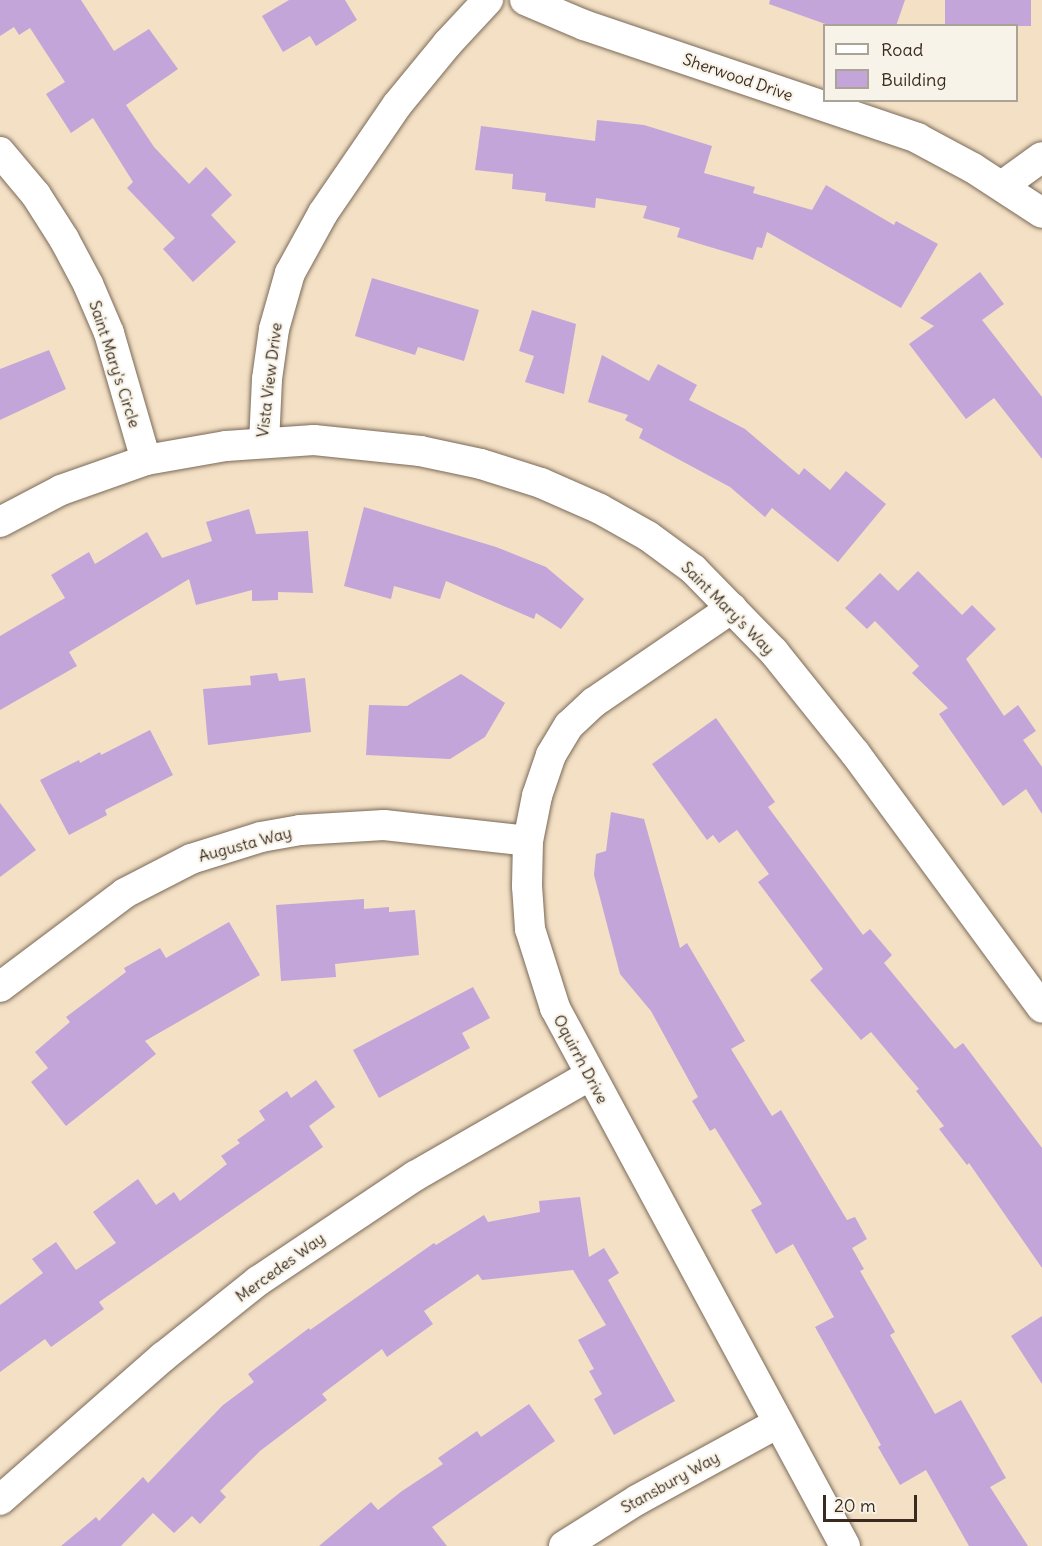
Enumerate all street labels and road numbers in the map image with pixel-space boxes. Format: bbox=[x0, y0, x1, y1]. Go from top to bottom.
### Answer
street label: Sherwood Drive bbox=[681, 49, 795, 105]
street label: Saint Mary's Circle bbox=[85, 298, 145, 430]
street label: Vista View Drive bbox=[252, 321, 286, 439]
street label: Saint Mary's Way bbox=[677, 557, 779, 659]
street label: Augusta Way bbox=[196, 822, 294, 866]
street label: Oquirrh Drive bbox=[549, 1011, 613, 1107]
street label: Mercedes Way bbox=[232, 1228, 328, 1306]
street label: Stansbury Way bbox=[617, 1447, 723, 1517]

